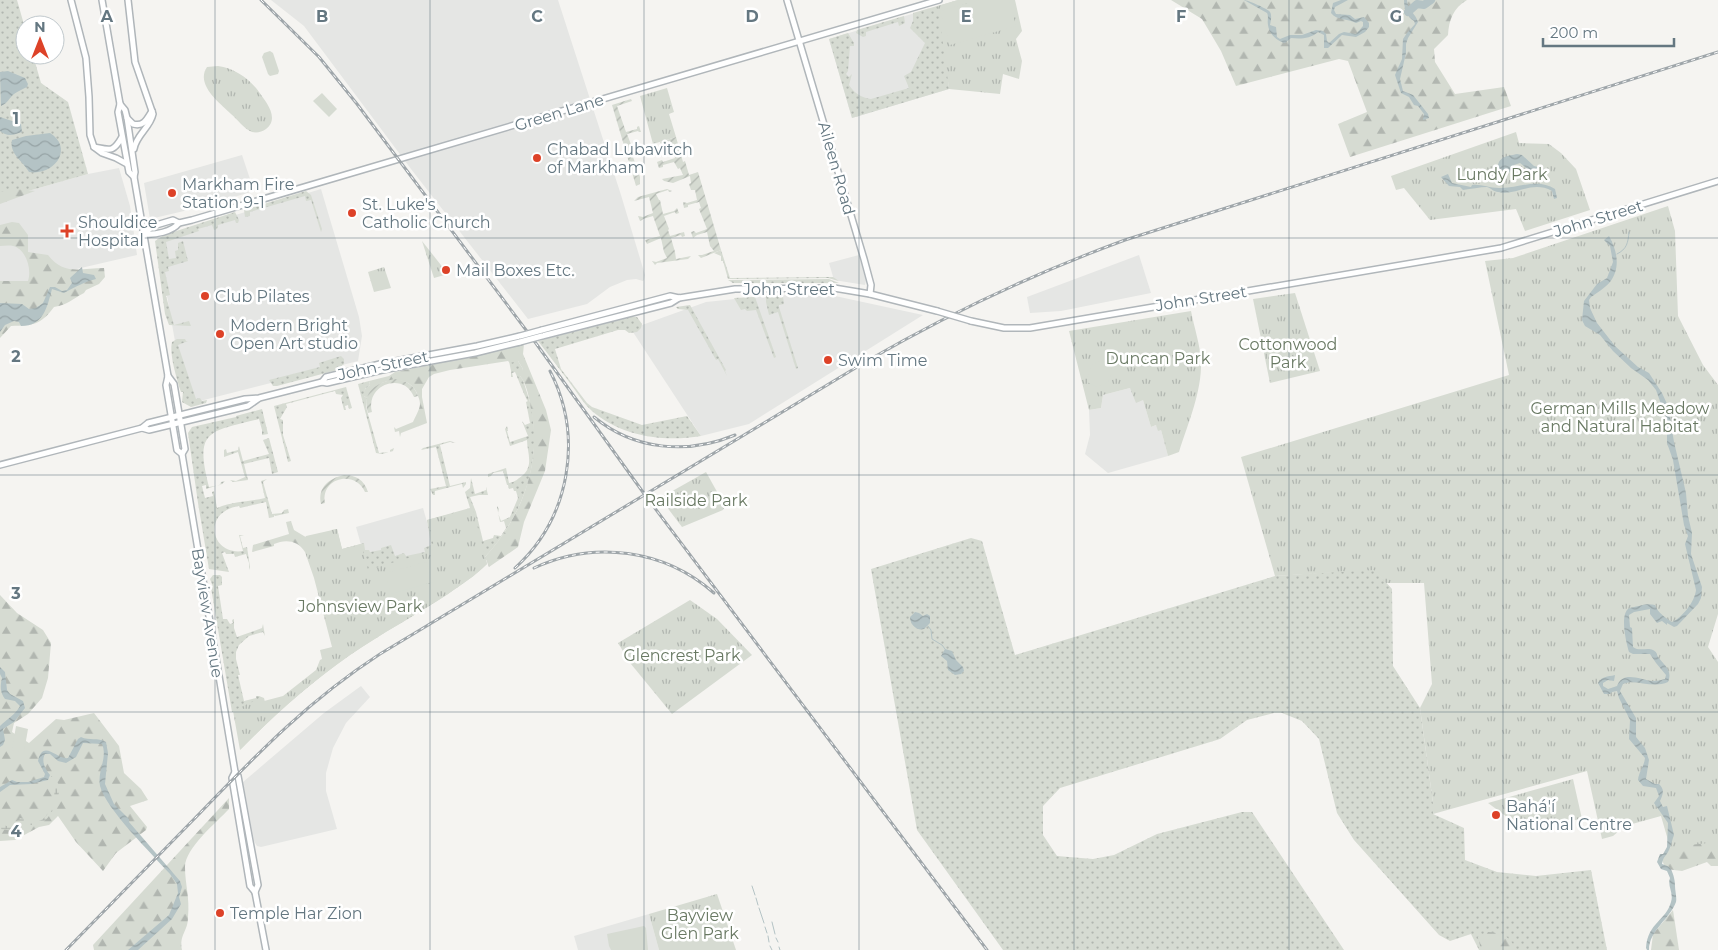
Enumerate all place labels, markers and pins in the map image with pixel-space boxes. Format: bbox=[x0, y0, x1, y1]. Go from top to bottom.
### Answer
place label: Chabad Lubavitch of Markham bbox=[547, 140, 693, 177]
marker: Chabad Lubavitch of Markham bbox=[531, 152, 543, 164]
place label: Markham Fire Station 9-1 bbox=[182, 175, 294, 212]
marker: Markham Fire Station 9-1 bbox=[166, 187, 178, 199]
place label: St. Luke's Catholic Church bbox=[362, 195, 491, 232]
marker: St. Luke's Catholic Church bbox=[346, 207, 358, 219]
place label: Shouldice Hospital bbox=[78, 213, 157, 250]
marker: Shouldice Hospital bbox=[60, 224, 74, 238]
place label: Mail Boxes Etc. bbox=[456, 261, 575, 280]
marker: Mail Boxes Etc. bbox=[440, 264, 452, 276]
place label: Club Pilates bbox=[215, 287, 310, 306]
marker: Club Pilates bbox=[199, 290, 211, 302]
place label: Modern Bright Open Art studio bbox=[230, 316, 358, 353]
marker: Modern Bright Open Art studio bbox=[214, 328, 226, 340]
place label: Swim Time bbox=[838, 351, 927, 370]
marker: Swim Time bbox=[822, 354, 834, 366]
place label: Bahá'í National Centre bbox=[1506, 797, 1632, 834]
marker: Bahá'í National Centre bbox=[1490, 809, 1502, 821]
place label: Temple Har Zion bbox=[230, 904, 363, 923]
marker: Temple Har Zion bbox=[214, 907, 226, 919]

